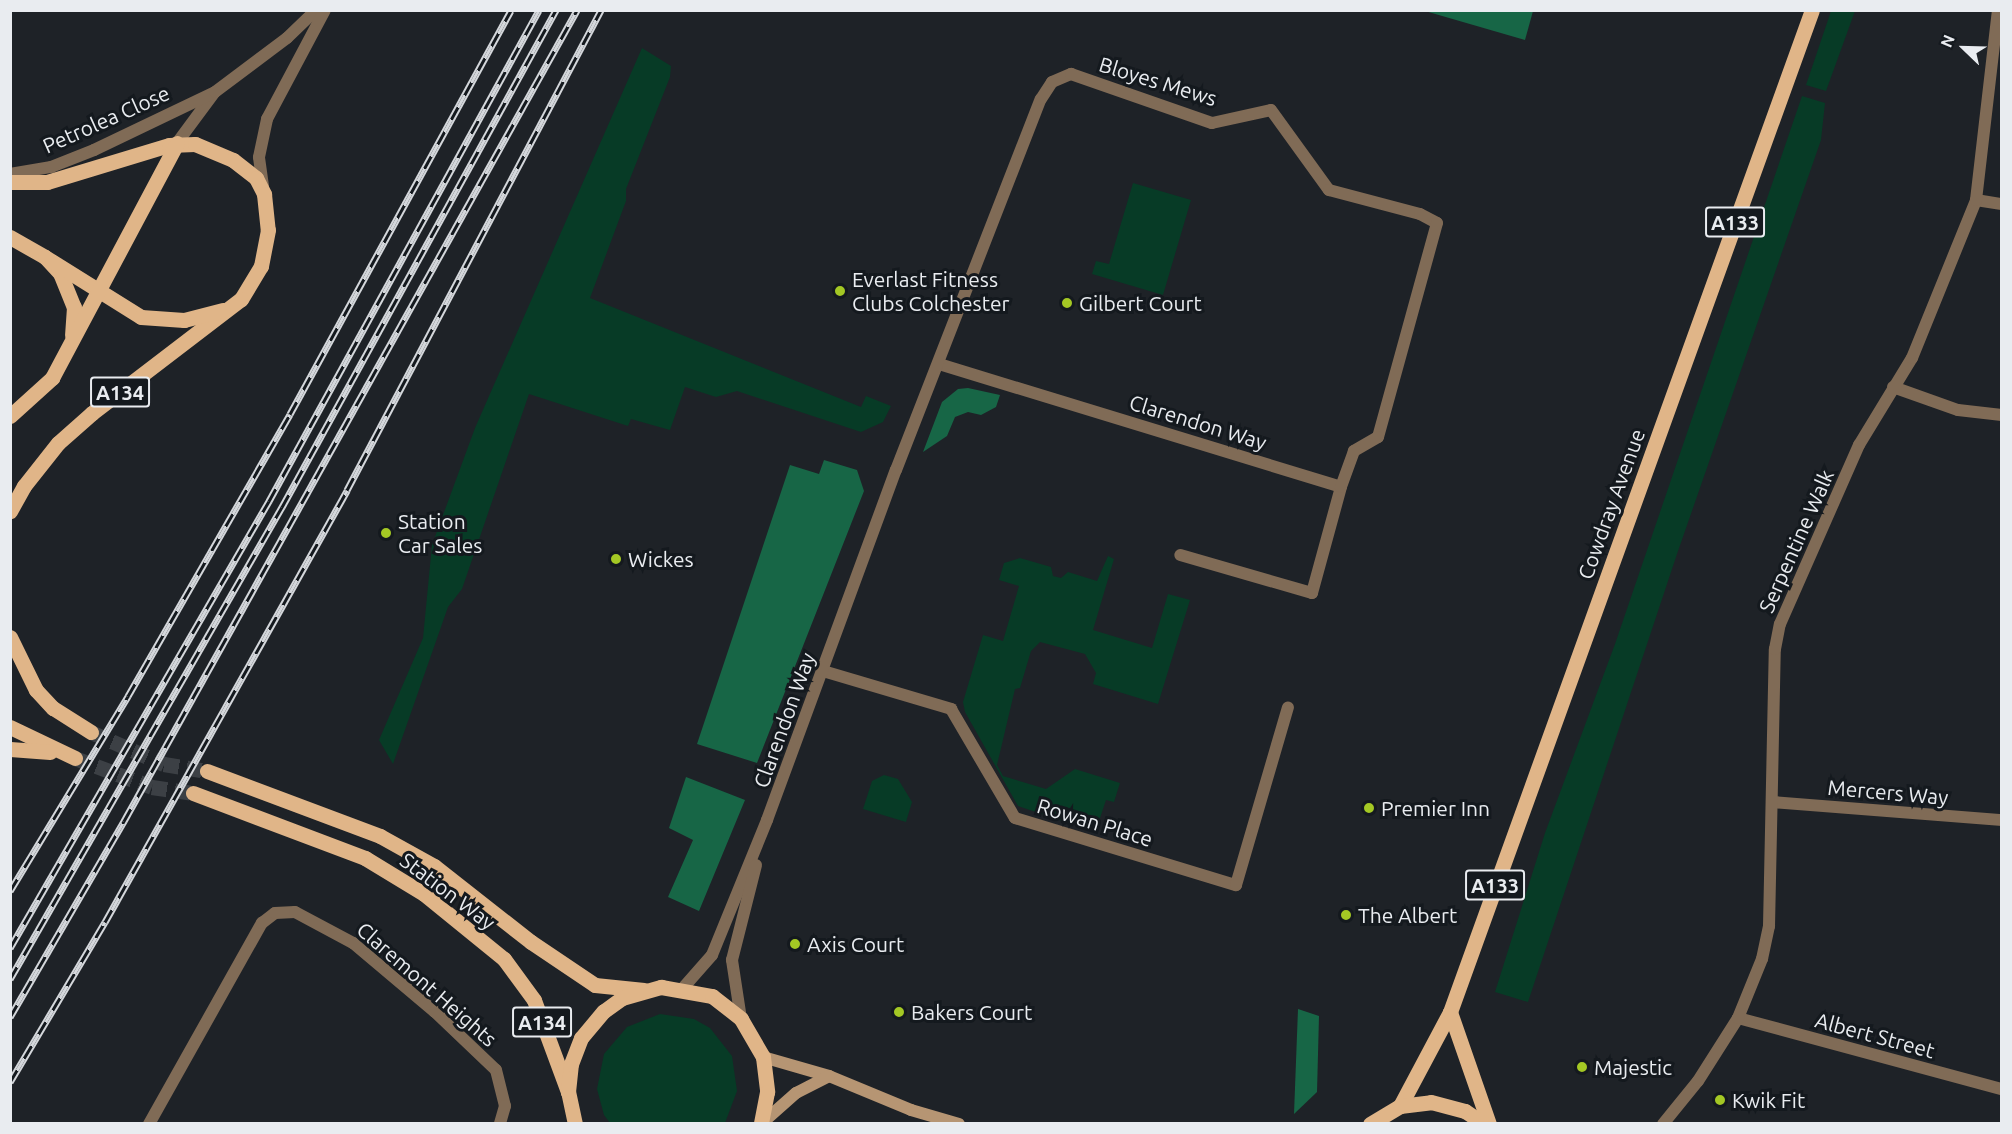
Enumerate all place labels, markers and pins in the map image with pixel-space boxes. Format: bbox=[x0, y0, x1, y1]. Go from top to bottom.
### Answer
place label: Everlast Fitness Clubs Colchester bbox=[852, 266, 1009, 316]
marker: Everlast Fitness Clubs Colchester bbox=[833, 284, 847, 298]
place label: Gilbert Court bbox=[1079, 290, 1202, 316]
marker: Gilbert Court bbox=[1060, 296, 1074, 310]
place label: Station Car Sales bbox=[398, 508, 482, 558]
marker: Station Car Sales bbox=[379, 526, 393, 540]
place label: Wickes bbox=[628, 546, 694, 572]
marker: Wickes bbox=[609, 552, 623, 566]
place label: Premier Inn bbox=[1381, 795, 1490, 821]
marker: Premier Inn bbox=[1362, 801, 1376, 815]
place label: The Albert bbox=[1358, 902, 1457, 928]
marker: The Albert bbox=[1339, 908, 1353, 922]
place label: Axis Court bbox=[807, 931, 904, 957]
marker: Axis Court bbox=[788, 937, 802, 951]
place label: Bakers Court bbox=[911, 999, 1032, 1025]
marker: Bakers Court bbox=[892, 1005, 906, 1019]
place label: Majestic bbox=[1594, 1054, 1672, 1080]
marker: Majestic bbox=[1575, 1060, 1589, 1074]
place label: Kwik Fit bbox=[1732, 1087, 1805, 1113]
marker: Kwik Fit bbox=[1713, 1093, 1727, 1107]

